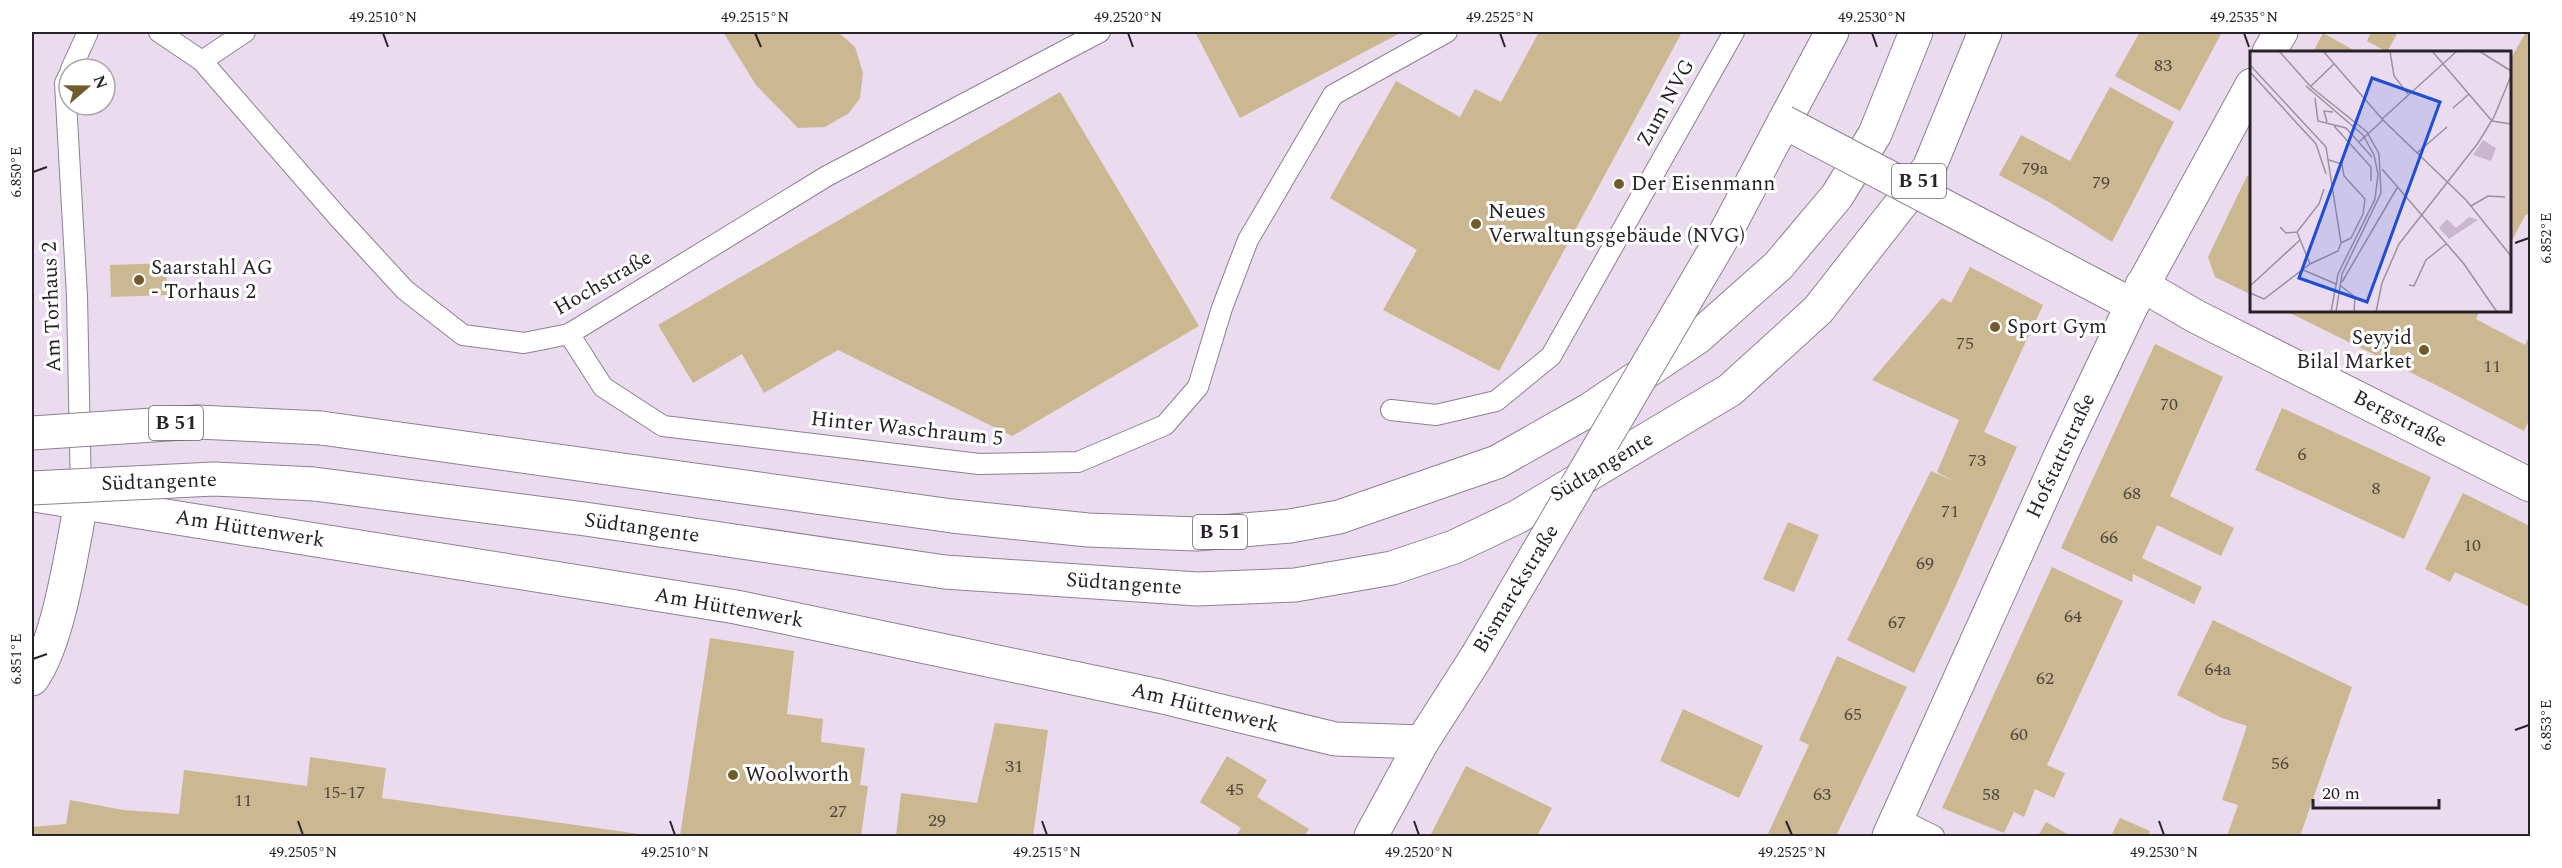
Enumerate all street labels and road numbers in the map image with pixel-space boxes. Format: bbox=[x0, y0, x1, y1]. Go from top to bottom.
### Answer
street label: Zum NVG bbox=[1629, 53, 1703, 153]
road number: B 51 bbox=[1892, 164, 1946, 198]
street label: Am Torhaus 2 bbox=[34, 241, 70, 373]
street label: Hochstraße bbox=[548, 242, 658, 324]
street label: Bergstraße bbox=[2347, 382, 2453, 456]
street label: Hofstattstraße bbox=[2018, 388, 2104, 524]
street label: Hinter Waschraum 5 bbox=[809, 403, 1005, 455]
road number: B 51 bbox=[149, 406, 203, 440]
street label: Südtangente bbox=[1544, 423, 1660, 511]
street label: Südtangente bbox=[101, 464, 217, 500]
street label: Am Hüttenwerk bbox=[173, 501, 327, 557]
street label: Südtangente bbox=[582, 504, 702, 552]
road number: B 51 bbox=[1193, 515, 1247, 549]
street label: Bismarckstraße bbox=[1465, 518, 1567, 660]
street label: Südtangente bbox=[1065, 564, 1183, 604]
street label: Am Hüttenwerk bbox=[652, 579, 806, 637]
street label: Am Hüttenwerk bbox=[1128, 674, 1282, 742]

